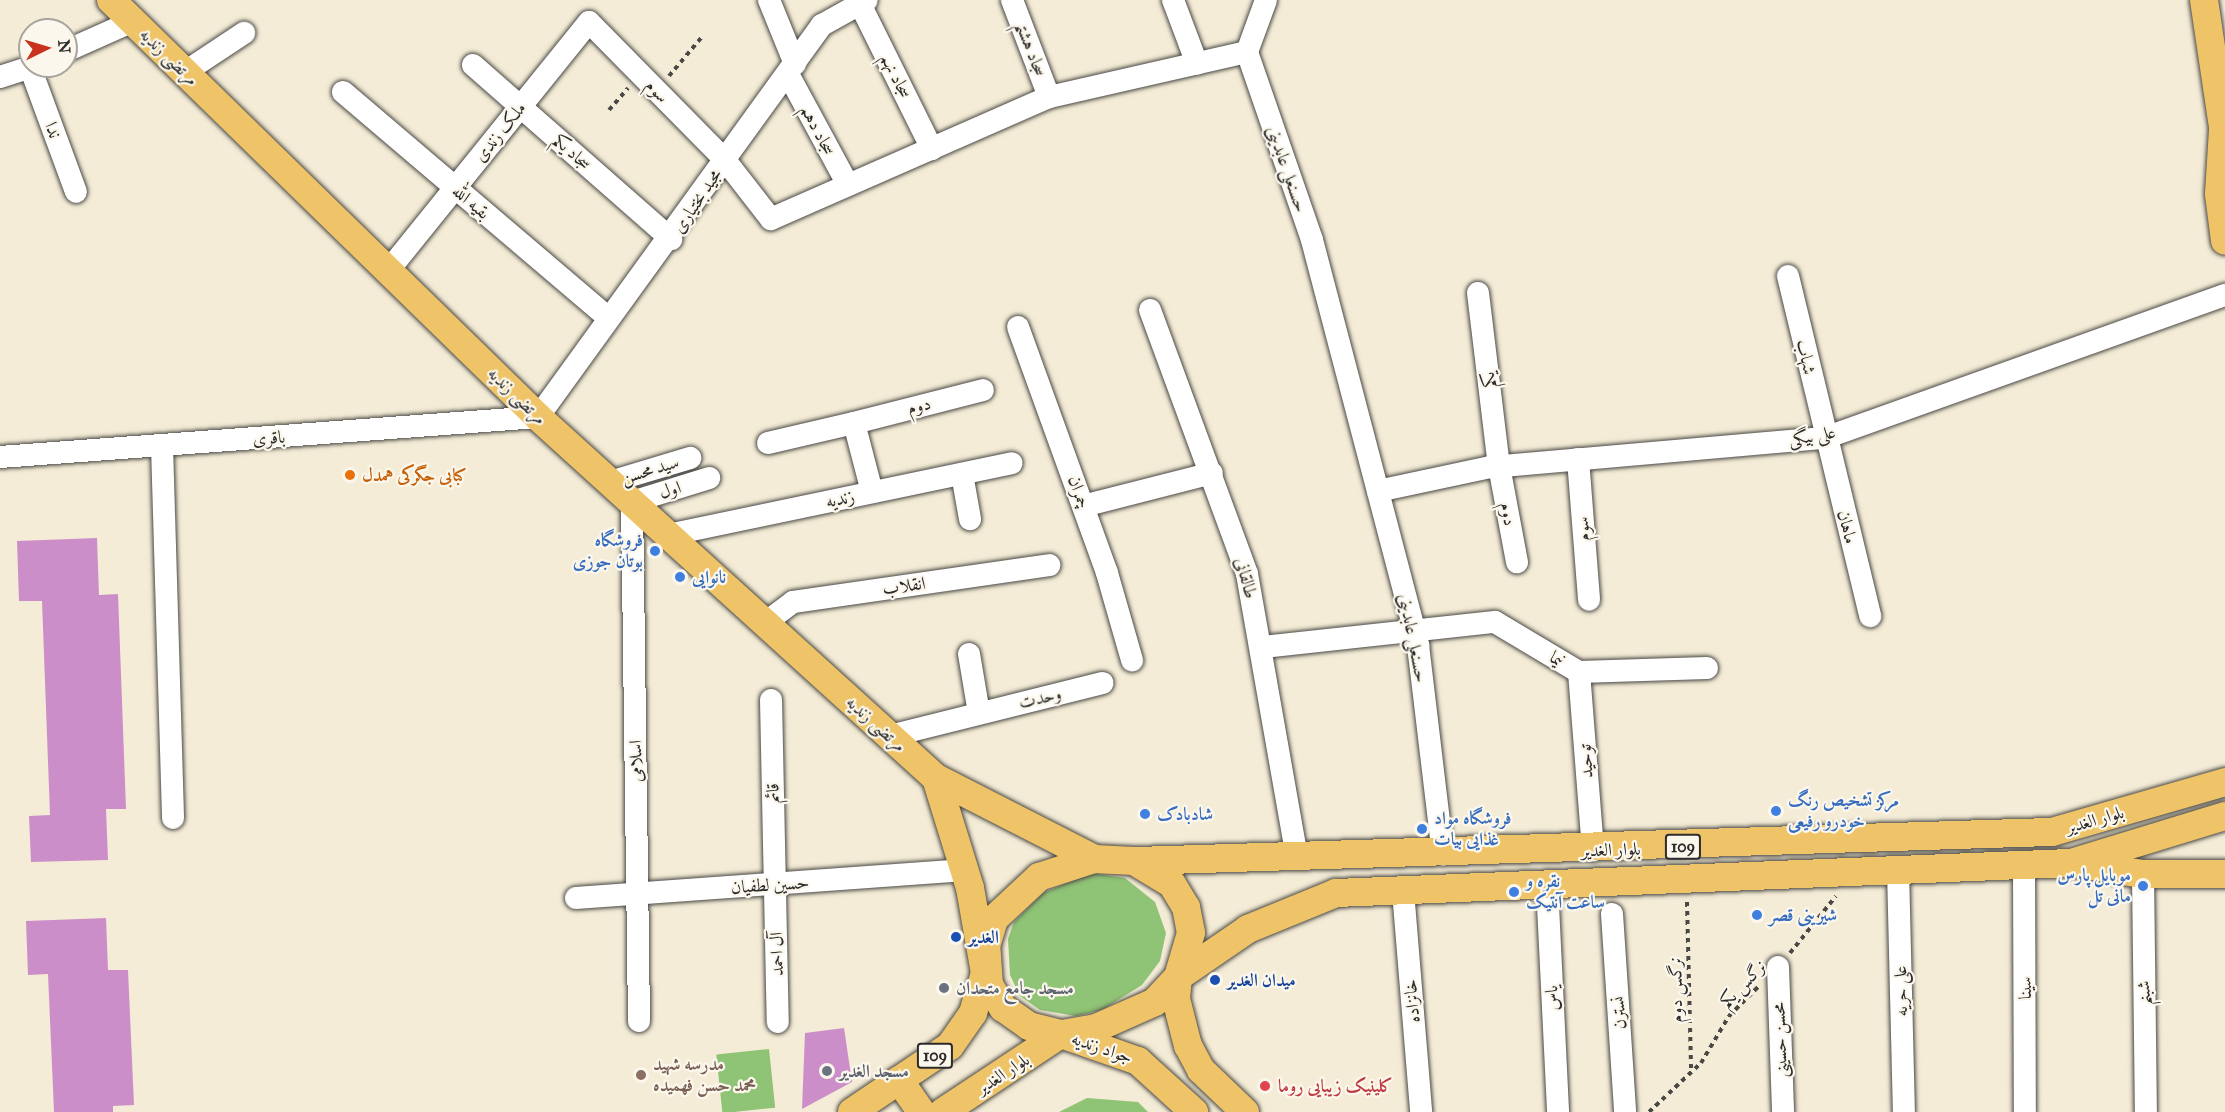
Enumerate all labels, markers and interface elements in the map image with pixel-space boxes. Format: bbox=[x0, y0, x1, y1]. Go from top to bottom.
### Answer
north arrow bbox=[18, 18, 78, 78]
street label: سجاد هشتم bbox=[1011, 18, 1051, 80]
street label: مرتضی زندیه bbox=[135, 24, 203, 90]
text: N bbox=[54, 39, 74, 54]
street label: سجاد نهم bbox=[876, 50, 916, 102]
street label: سوم bbox=[641, 75, 673, 107]
street label: ملک زندی bbox=[469, 98, 531, 166]
street label: سجاد دهم bbox=[796, 101, 840, 159]
street label: ندا bbox=[40, 119, 66, 141]
street label: حسنعلی عابدینی bbox=[1262, 123, 1312, 215]
street label: سجاد یکم bbox=[548, 129, 596, 175]
street label: مجید بختیاری bbox=[668, 165, 726, 237]
street label: بقیه الله bbox=[448, 180, 494, 224]
street label: شهاب bbox=[1792, 337, 1820, 377]
street label: مرتضی زندیه bbox=[483, 363, 551, 429]
street label: یکم bbox=[1477, 371, 1501, 389]
street label: دوم bbox=[905, 393, 933, 419]
street label: علی بیگی bbox=[1787, 421, 1837, 451]
street label: باقری bbox=[252, 426, 286, 450]
street label: سید محسن bbox=[619, 451, 681, 489]
place label: کبابی جگرکی همدل bbox=[362, 464, 466, 486]
marker: کبابی جگرکی همدل bbox=[343, 468, 357, 482]
street label: چمران bbox=[1063, 473, 1095, 511]
street label: اول bbox=[656, 476, 684, 504]
street label: زندیه bbox=[824, 485, 856, 513]
street label: دوم bbox=[1495, 500, 1521, 528]
street label: ماهان bbox=[1832, 508, 1862, 546]
street label: سوم bbox=[1571, 516, 1595, 542]
place label: فروشگاه بوتان جوزی bbox=[573, 530, 643, 572]
marker: فروشگاه بوتان جوزی bbox=[648, 544, 662, 558]
street label: طالقانی bbox=[1230, 555, 1262, 601]
place label: نانوایی bbox=[692, 566, 726, 588]
marker: نانوایی bbox=[673, 570, 687, 584]
street label: انقلاب bbox=[881, 572, 927, 600]
street label: حسنعلی عابدینی bbox=[1394, 592, 1432, 684]
street label: نیما bbox=[1546, 646, 1568, 672]
street label: وحدت bbox=[1016, 682, 1064, 714]
street label: مرتضی زندیه bbox=[841, 691, 911, 757]
street label: اسلامی bbox=[625, 740, 647, 782]
street label: توحید bbox=[1574, 743, 1598, 779]
street label: قائم bbox=[762, 783, 784, 803]
place label: مرکز تشخیص رنگ خودرو رفیعی bbox=[1788, 790, 1899, 832]
street label: بلوار الغدیر bbox=[2063, 801, 2127, 839]
place label: شادبادک bbox=[1157, 803, 1213, 825]
marker: مرکز تشخیص رنگ خودرو رفیعی bbox=[1769, 804, 1783, 818]
marker: شادبادک bbox=[1138, 807, 1152, 821]
place label: فروشگاه مواد غذایی بیات bbox=[1434, 808, 1512, 850]
marker: فروشگاه مواد غذایی بیات bbox=[1415, 822, 1429, 836]
road number: 109 bbox=[1664, 834, 1702, 860]
street label: بلوار الغدیر bbox=[1581, 838, 1641, 862]
place label: موبایل پارس مانی تل bbox=[2057, 865, 2131, 908]
street label: حسین لطفیان bbox=[730, 871, 810, 899]
place label: نقره و ساعت آنتیک bbox=[1526, 871, 1605, 914]
marker: موبایل پارس مانی تل bbox=[2136, 879, 2150, 893]
marker: نقره و ساعت آنتیک bbox=[1507, 885, 1521, 899]
place label: شیرینی قصر bbox=[1769, 904, 1837, 926]
marker: شیرینی قصر bbox=[1750, 908, 1764, 922]
place label: الغدیر bbox=[968, 926, 999, 948]
marker: الغدیر bbox=[949, 930, 963, 944]
street label: آل احمد bbox=[766, 932, 788, 976]
street label: نرگس یکم bbox=[1715, 956, 1771, 1012]
street label: نرگس دوم bbox=[1665, 957, 1687, 1023]
street label: علی حریه bbox=[1890, 965, 1912, 1017]
place label: میدان الغدیر bbox=[1227, 969, 1296, 991]
marker: میدان الغدیر bbox=[1208, 973, 1222, 987]
street label: سینا bbox=[2014, 976, 2036, 1000]
place label: مسجد جامع متحدان bbox=[956, 977, 1074, 999]
street label: خانزاده bbox=[1399, 978, 1425, 1024]
street label: شبنم bbox=[2133, 980, 2155, 1006]
marker: مسجد جامع متحدان bbox=[937, 981, 951, 995]
street label: یاس bbox=[1541, 985, 1563, 1011]
street label: نسترن bbox=[1607, 996, 1631, 1030]
street label: محسن حسینی bbox=[1768, 1002, 1792, 1078]
street label: جواد زندیه bbox=[1069, 1028, 1135, 1068]
road number: 109 bbox=[916, 1043, 954, 1069]
street label: بلوار الغدیر bbox=[972, 1049, 1034, 1099]
place label: مدرسه شهید محمد حسن فهمیده bbox=[653, 1054, 756, 1096]
place label: مسجد الغدیر bbox=[839, 1060, 909, 1082]
marker: مسجد الغدیر bbox=[820, 1064, 834, 1078]
marker: مدرسه شهید محمد حسن فهمیده bbox=[634, 1068, 648, 1082]
place label: کلینیک زیبایی روما bbox=[1278, 1075, 1393, 1097]
marker: کلینیک زیبایی روما bbox=[1256, 1077, 1274, 1095]

